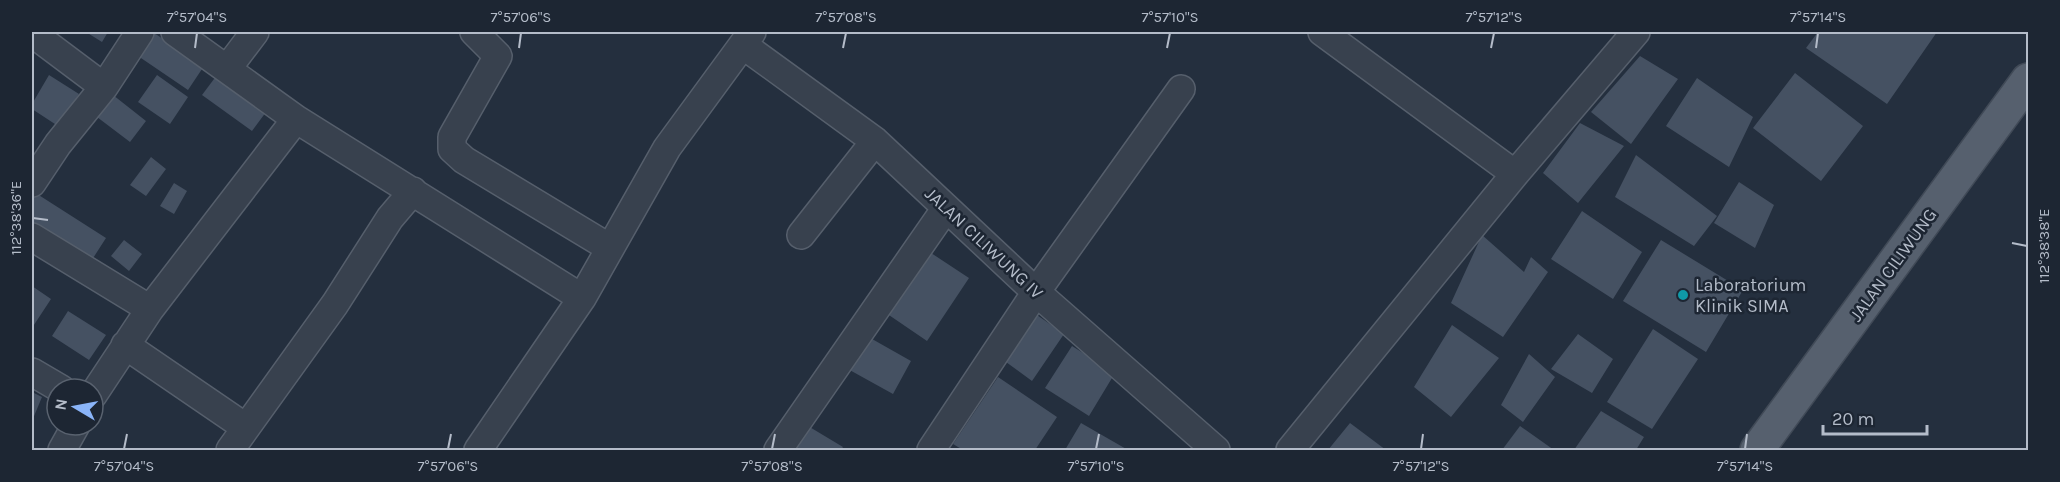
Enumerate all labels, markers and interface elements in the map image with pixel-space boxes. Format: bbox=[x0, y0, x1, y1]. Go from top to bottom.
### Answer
text: 7°57'04"S bbox=[167, 8, 227, 26]
text: 7°57'06"S bbox=[491, 8, 551, 26]
text: 7°57'08"S bbox=[815, 8, 877, 26]
text: 7°57'10"S bbox=[1141, 8, 1199, 26]
text: 7°57'12"S bbox=[1466, 8, 1522, 26]
text: 7°57'14"S bbox=[1790, 8, 1846, 26]
text: 112°38'36"E bbox=[7, 181, 25, 255]
street label: JALAN CILIWUNG IV bbox=[920, 183, 1048, 303]
street label: JALAN CILIWUNG bbox=[1845, 204, 1941, 326]
text: 112°38'38"E bbox=[2035, 209, 2053, 283]
place label: Laboratorium Klinik SIMA bbox=[1695, 274, 1806, 317]
marker: Laboratorium Klinik SIMA bbox=[1676, 288, 1690, 302]
north arrow bbox=[45, 377, 105, 437]
text: N bbox=[50, 397, 71, 412]
scale bar bbox=[1823, 398, 1926, 436]
text: 20 m bbox=[1832, 408, 1874, 430]
text: 7°57'04"S bbox=[94, 457, 154, 475]
text: 7°57'06"S bbox=[418, 457, 478, 475]
text: 7°57'08"S bbox=[741, 457, 803, 475]
text: 7°57'10"S bbox=[1067, 457, 1125, 475]
text: 7°57'12"S bbox=[1393, 457, 1449, 475]
text: 7°57'14"S bbox=[1717, 457, 1773, 475]

